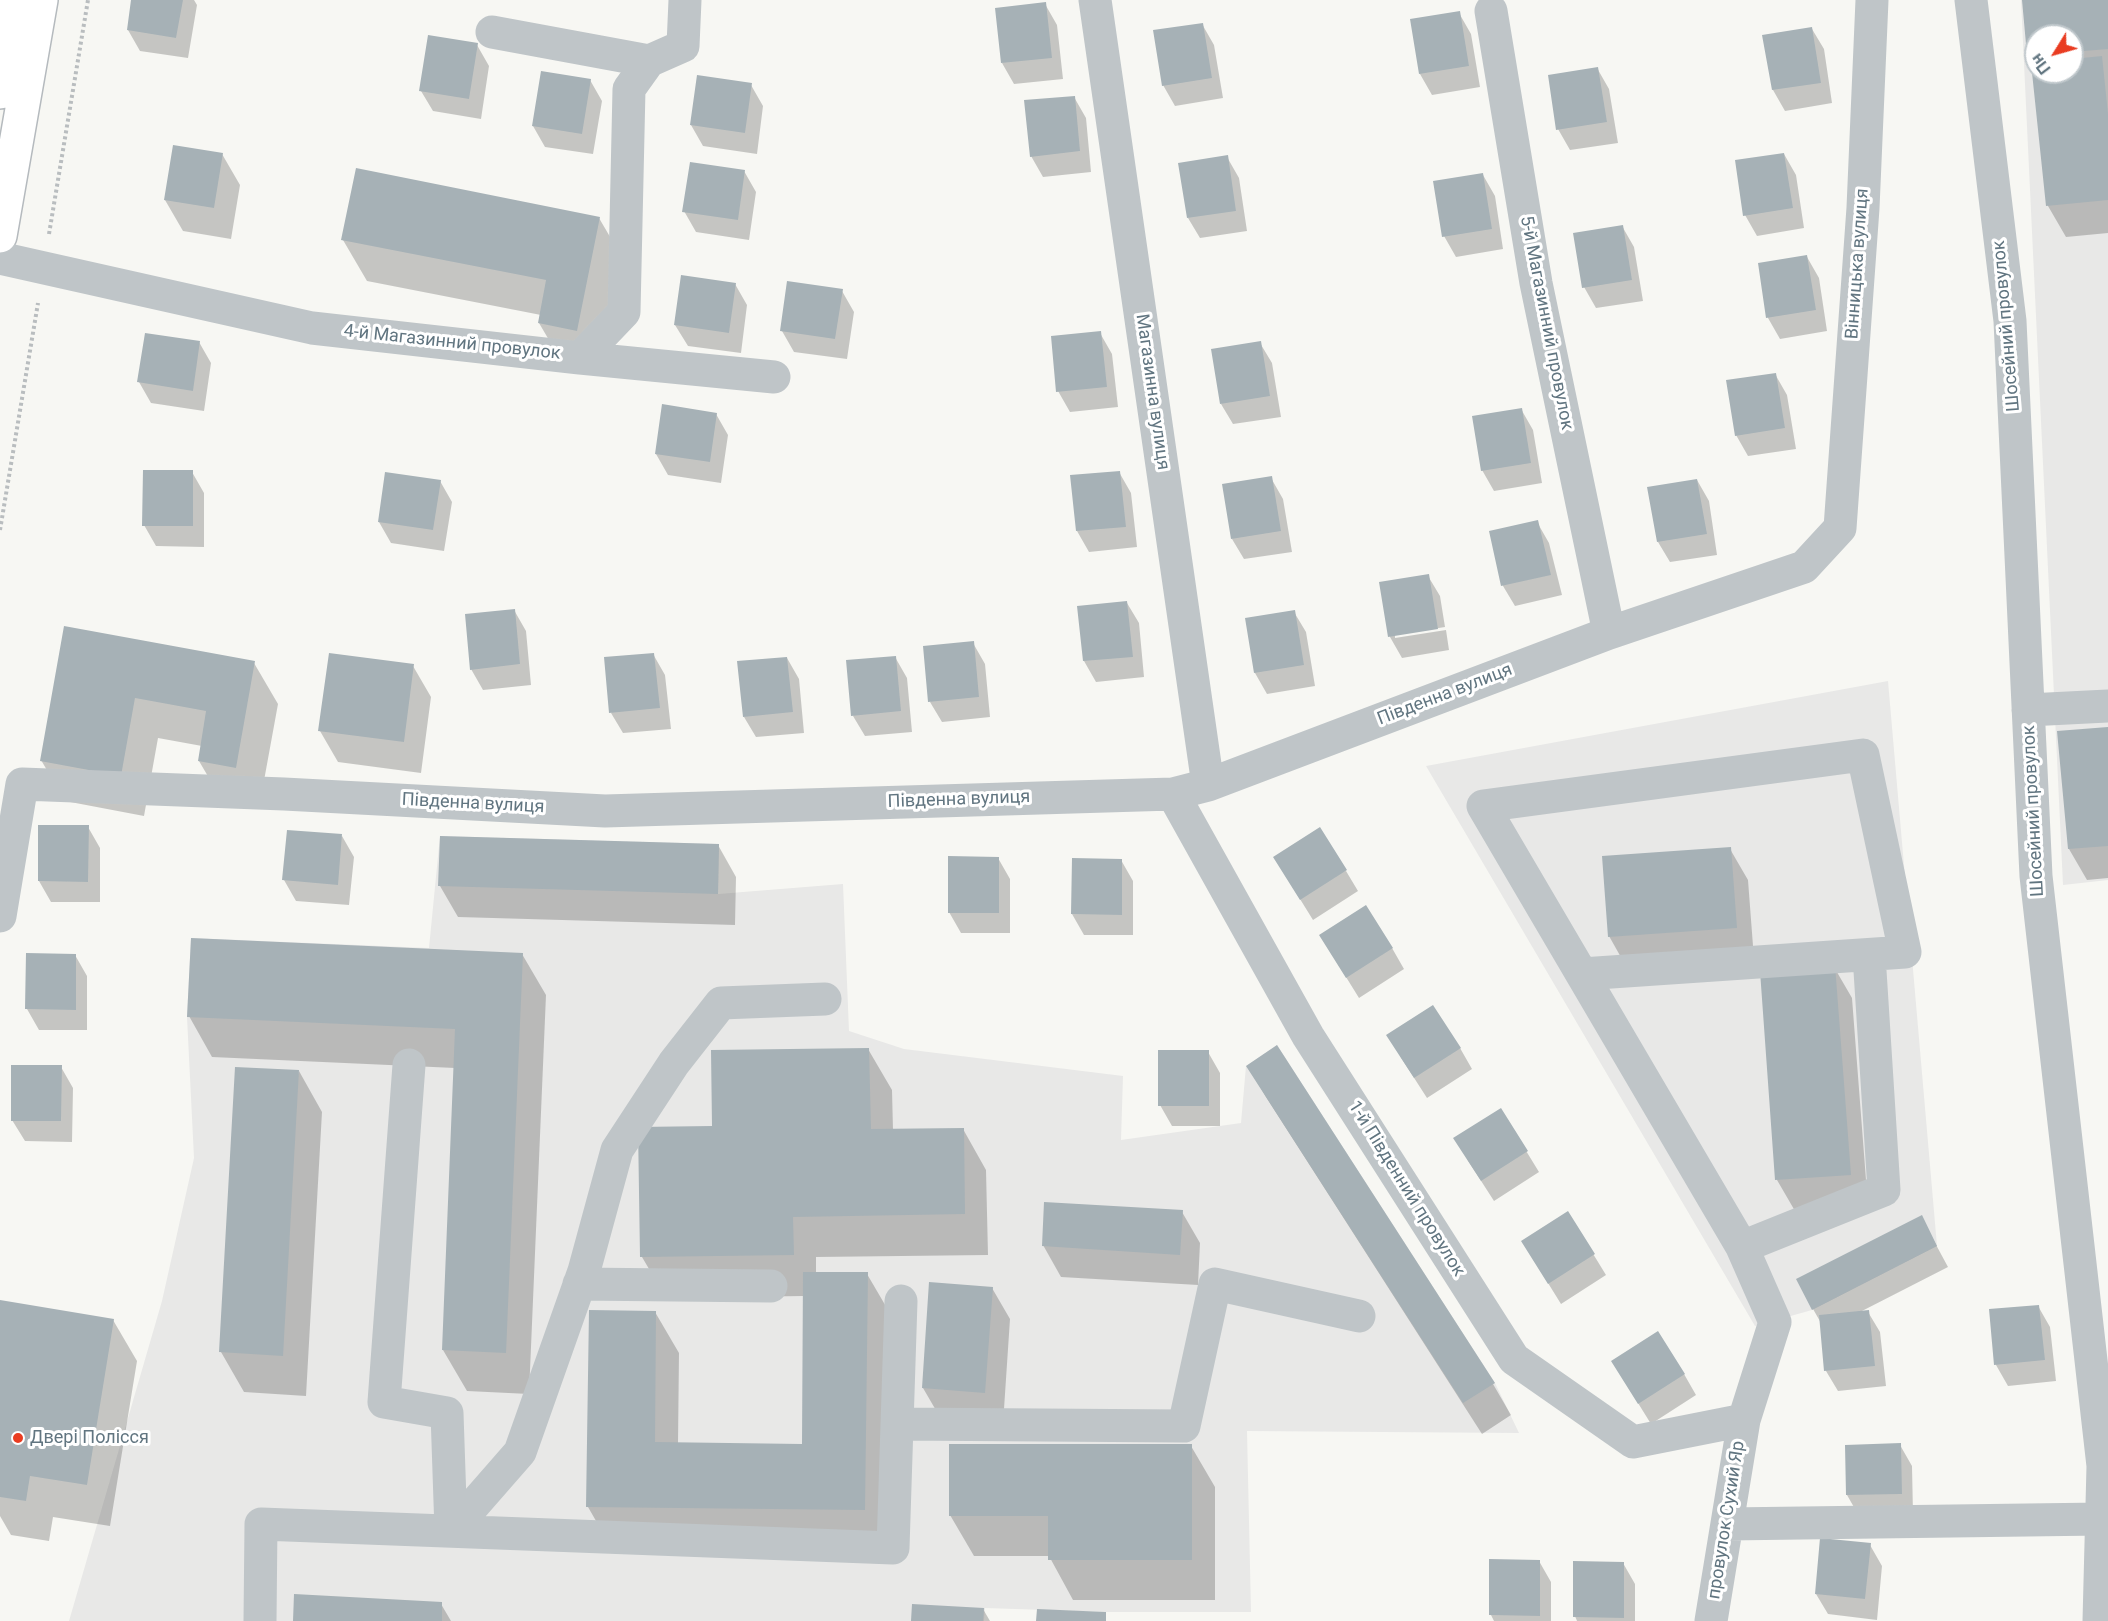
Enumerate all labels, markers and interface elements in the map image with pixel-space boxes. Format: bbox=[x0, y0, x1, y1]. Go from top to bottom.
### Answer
north arrow bbox=[2024, 24, 2084, 84]
text: Пн bbox=[2027, 50, 2055, 78]
street label: Вінницька вулиця bbox=[1842, 188, 1874, 340]
street label: 5-й Магазинний провулок bbox=[1515, 214, 1577, 432]
street label: Шосейний провулок bbox=[1989, 240, 2025, 412]
street label: Магазинна вулиця bbox=[1130, 313, 1174, 471]
street label: 4-й Магазинний провулок bbox=[343, 321, 561, 365]
street label: Південна вулиця bbox=[1375, 659, 1515, 731]
street label: Шосейний провулок bbox=[2019, 725, 2049, 897]
street label: Південна вулиця bbox=[887, 787, 1031, 813]
street label: Південна вулиця bbox=[401, 789, 545, 819]
street label: 1-й Південний провулок bbox=[1343, 1097, 1469, 1281]
place label: Двері Полісся bbox=[30, 1427, 149, 1449]
marker: Двері Полісся bbox=[11, 1431, 25, 1445]
street label: провулок Сухий Яр bbox=[1704, 1439, 1750, 1601]

